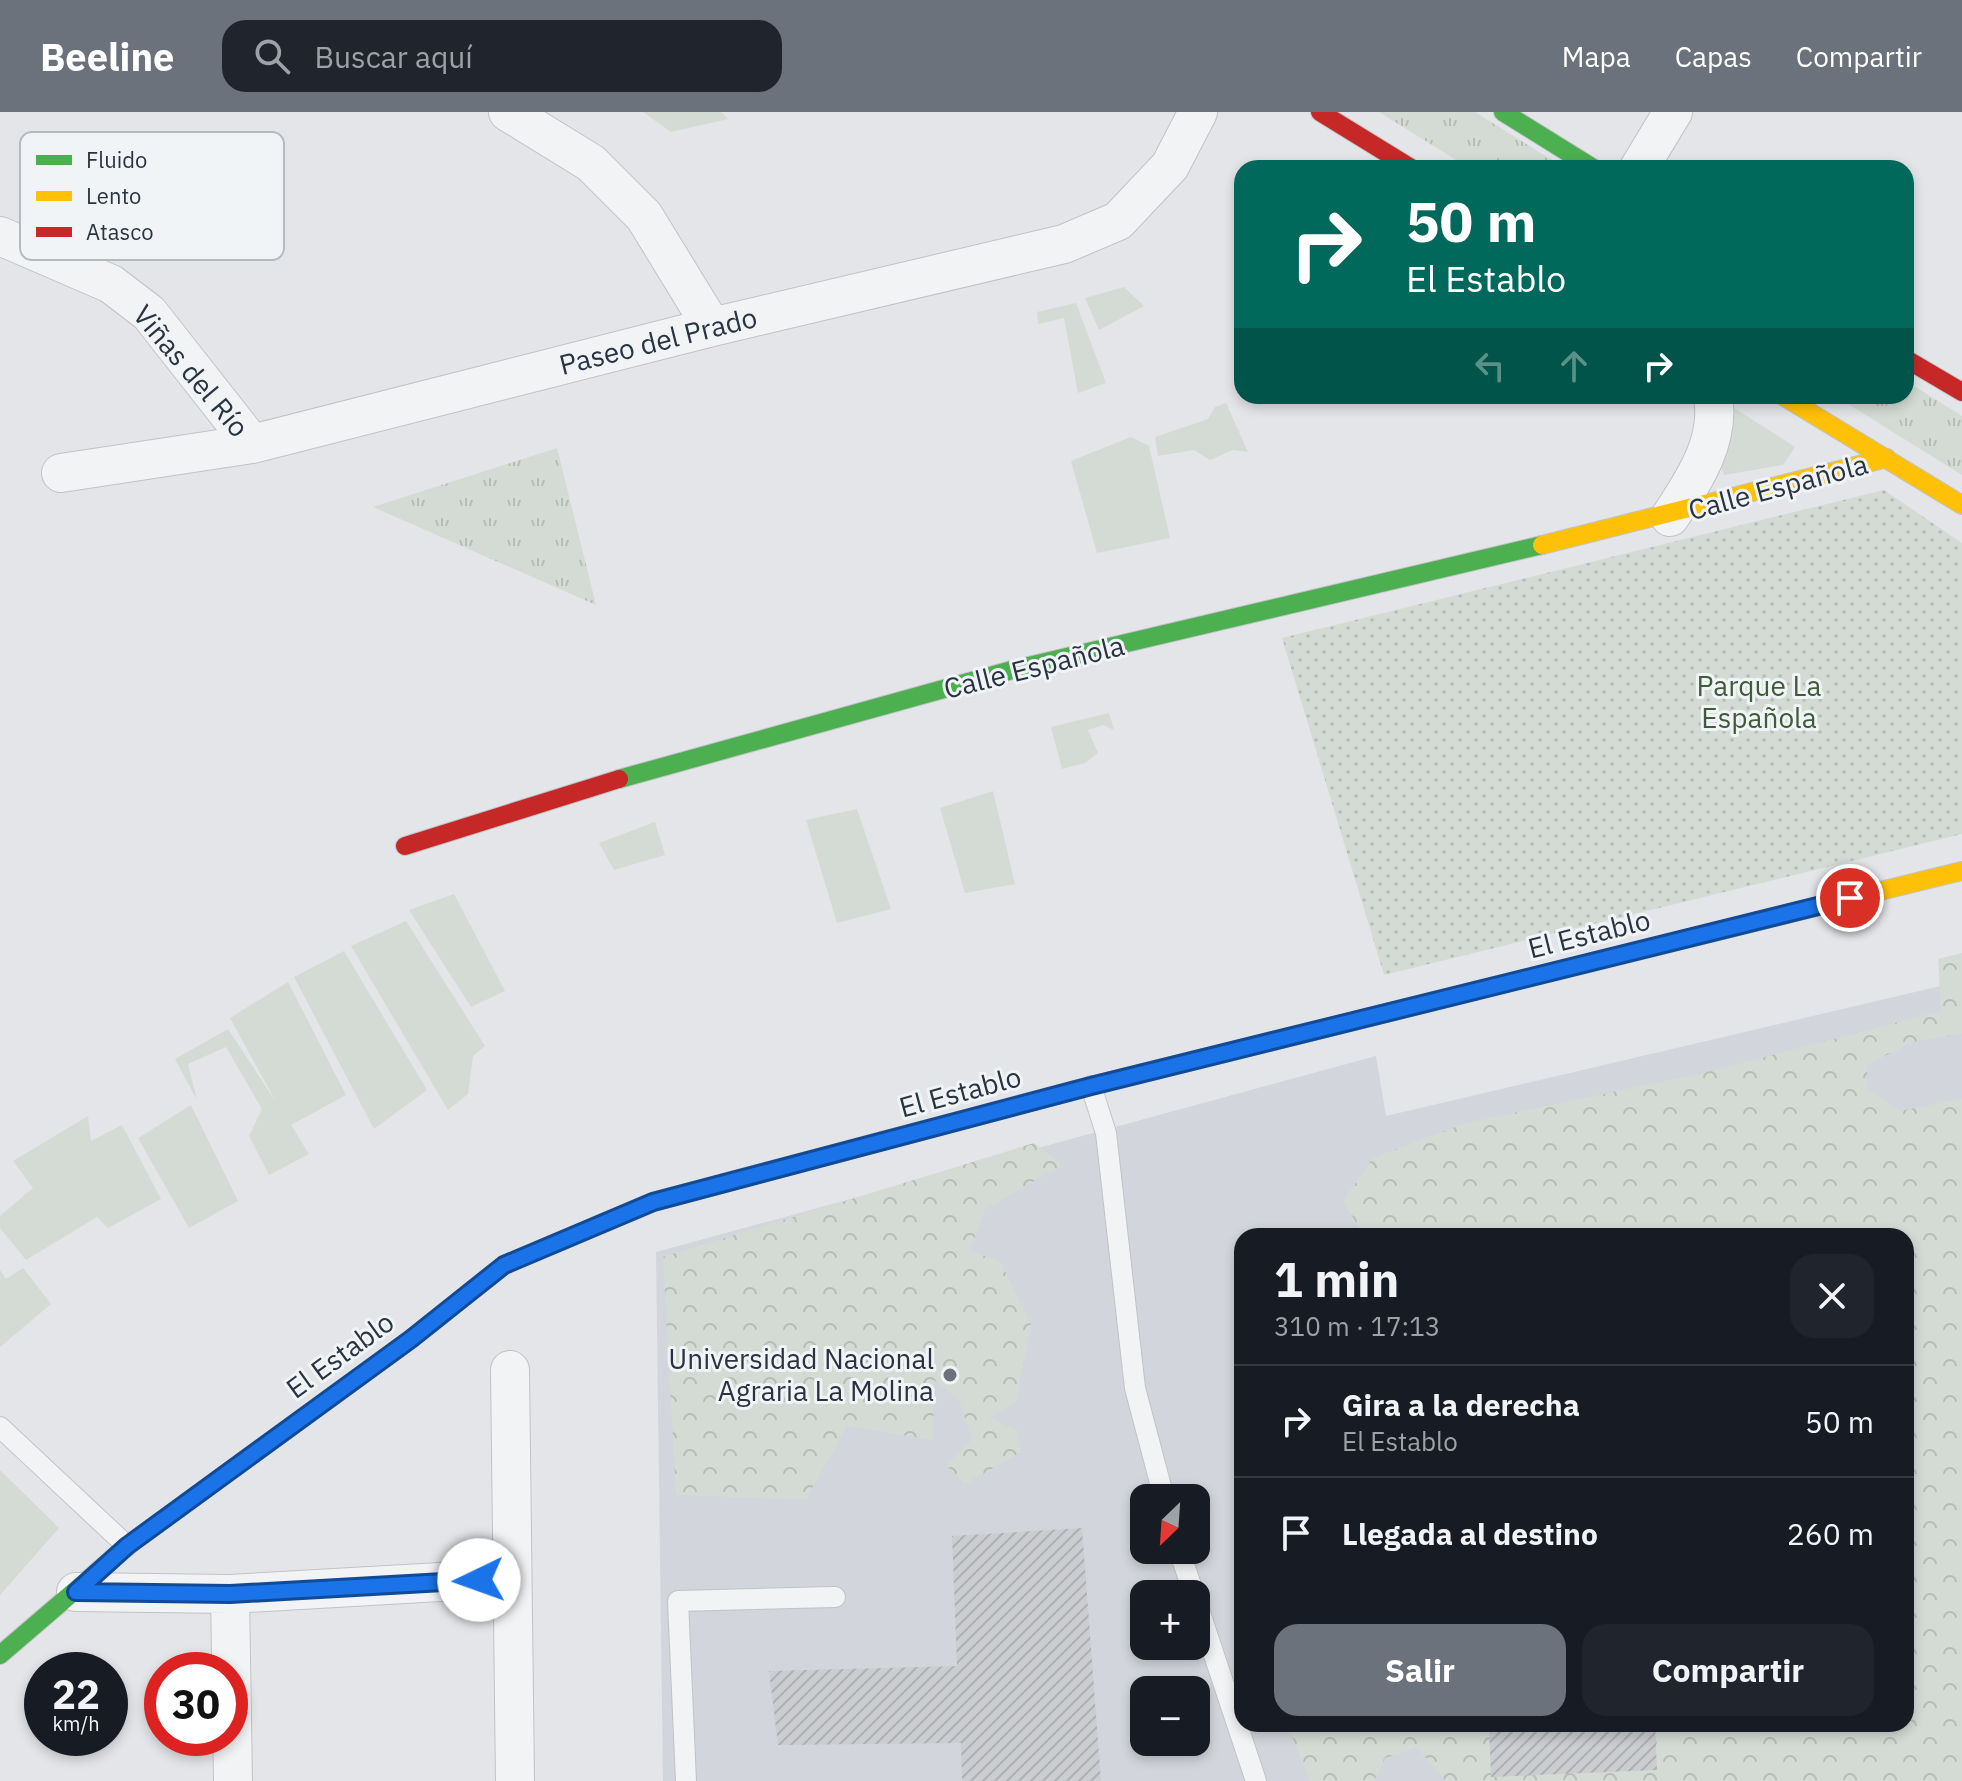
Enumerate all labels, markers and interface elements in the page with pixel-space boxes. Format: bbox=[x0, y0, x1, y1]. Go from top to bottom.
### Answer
search box bbox=[222, 20, 782, 92]
text: Beeline bbox=[40, 32, 174, 81]
icon: search bbox=[250, 34, 294, 78]
text: Buscar aquí bbox=[314, 37, 473, 76]
text: Mapa bbox=[1562, 38, 1631, 75]
text: Capas bbox=[1675, 38, 1752, 75]
text: Compartir bbox=[1796, 38, 1922, 75]
legend bbox=[20, 132, 284, 260]
text: Fluido bbox=[86, 145, 147, 174]
text: Lento bbox=[86, 181, 141, 210]
text: 50 m bbox=[1406, 185, 1536, 257]
icon: right bbox=[1274, 192, 1378, 296]
text: Atasco bbox=[86, 217, 153, 246]
text: El Establo bbox=[1406, 255, 1566, 302]
street label: Viñas del Río bbox=[125, 297, 257, 444]
street label: Paseo del Prado bbox=[555, 298, 761, 383]
icon: left bbox=[1468, 344, 1512, 388]
icon: ahead bbox=[1552, 344, 1596, 388]
icon: right bbox=[1636, 344, 1680, 388]
street label: Calle Española bbox=[1684, 445, 1872, 528]
street label: Calle Española bbox=[940, 626, 1128, 707]
park label: Parque La Española bbox=[1697, 667, 1821, 736]
pin bbox=[1816, 864, 1884, 932]
icon: arrive bbox=[1828, 876, 1872, 920]
street label: El Establo bbox=[1524, 900, 1654, 967]
street label: El Establo bbox=[895, 1058, 1025, 1126]
text: 1 min bbox=[1274, 1248, 1399, 1310]
button: close bbox=[1790, 1254, 1874, 1338]
street label: El Establo bbox=[278, 1303, 401, 1406]
text: 310 m · 17:13 bbox=[1274, 1309, 1440, 1343]
place label: Universidad Nacional Agraria La Molina bbox=[668, 1340, 934, 1409]
marker: Universidad Nacional Agraria La Molina bbox=[941, 1366, 959, 1384]
text: Gira a la derecha bbox=[1342, 1385, 1580, 1424]
icon: right bbox=[1274, 1399, 1318, 1443]
text: 50 m bbox=[1805, 1402, 1874, 1441]
text: El Establo bbox=[1342, 1424, 1458, 1458]
north arrow bbox=[1130, 1484, 1210, 1564]
map controls bbox=[1130, 1484, 1210, 1756]
icon: arrive bbox=[1274, 1511, 1318, 1555]
text: Llegada al destino bbox=[1342, 1514, 1598, 1553]
text: 260 m bbox=[1787, 1514, 1874, 1553]
position arrow bbox=[437, 1538, 521, 1622]
button: + bbox=[1130, 1580, 1210, 1660]
button: Salir bbox=[1274, 1624, 1566, 1716]
button: Compartir bbox=[1582, 1624, 1874, 1716]
speed limit sign: 30 bbox=[144, 1652, 248, 1756]
text: 22 bbox=[52, 1668, 100, 1720]
button: − bbox=[1130, 1676, 1210, 1756]
text: km/h bbox=[52, 1710, 100, 1737]

